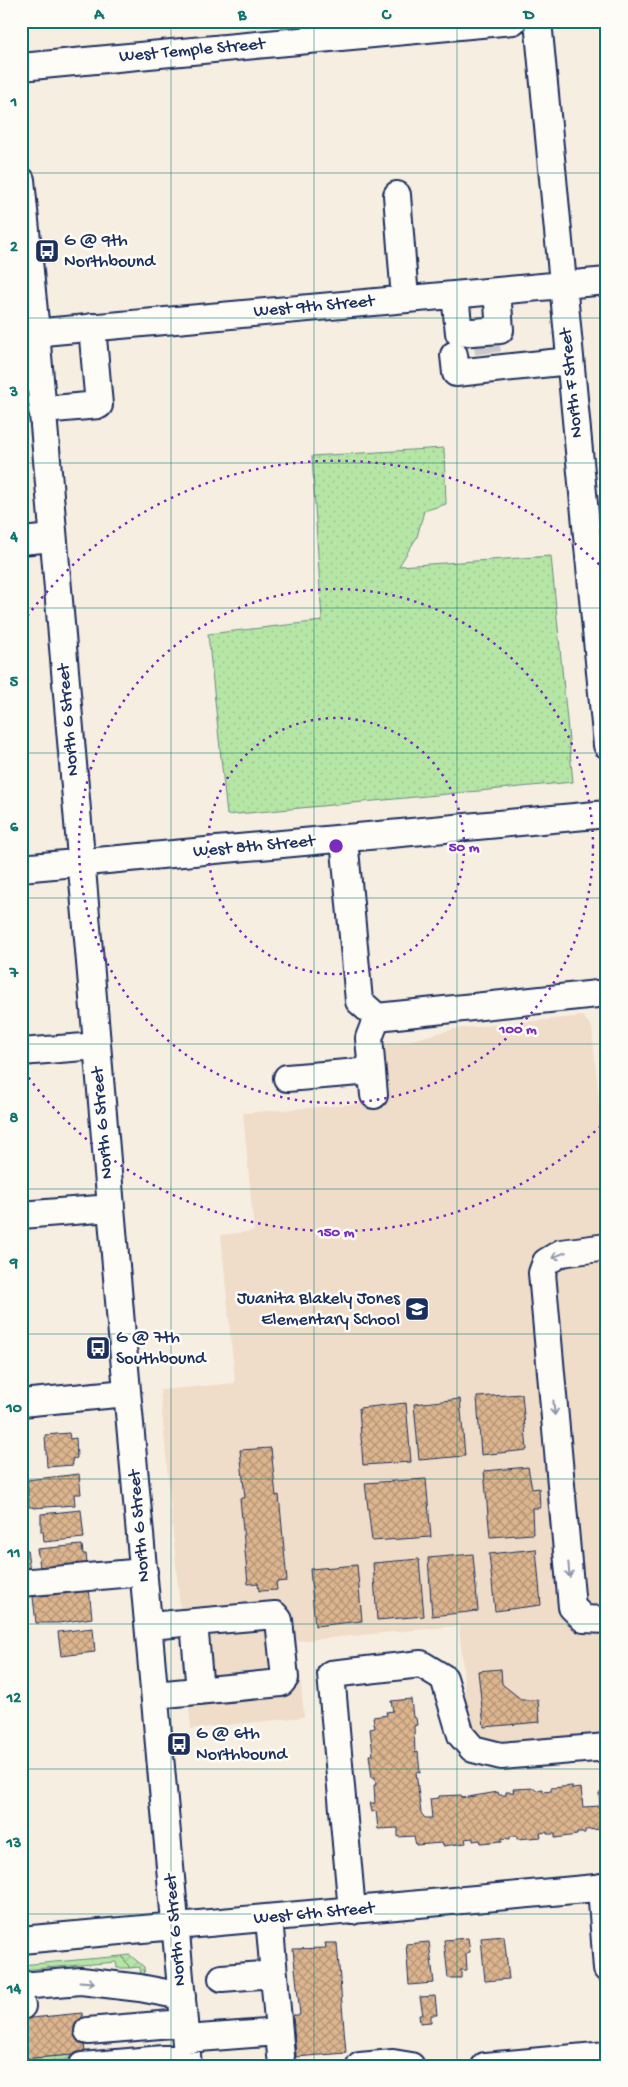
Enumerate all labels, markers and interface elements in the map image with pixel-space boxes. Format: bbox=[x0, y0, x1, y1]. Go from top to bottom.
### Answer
text: A bbox=[93, 7, 105, 26]
text: B bbox=[237, 7, 247, 26]
text: C bbox=[381, 7, 392, 26]
text: D bbox=[522, 7, 535, 26]
street label: West Temple Street bbox=[118, 34, 267, 68]
text: 1 bbox=[10, 94, 17, 113]
place label: G @ 9th Northbound bbox=[64, 231, 156, 273]
bus stop icon: G @ 9th Northbound bbox=[34, 238, 60, 264]
text: 2 bbox=[10, 239, 18, 258]
street label: West 9th Street bbox=[253, 291, 377, 323]
street label: North F Street bbox=[556, 325, 588, 439]
text: 3 bbox=[9, 384, 18, 403]
text: 4 bbox=[9, 529, 18, 548]
street label: North G Street bbox=[53, 661, 84, 777]
text: 5 bbox=[10, 674, 19, 693]
text: 6 bbox=[10, 819, 19, 838]
street label: West 8th Street bbox=[192, 831, 317, 863]
centre of rings bbox=[327, 837, 345, 855]
text: 50 m bbox=[449, 839, 480, 857]
text: 7 bbox=[9, 965, 19, 984]
text: 100 m bbox=[498, 1021, 537, 1039]
street label: North G Street bbox=[87, 1064, 118, 1180]
text: 8 bbox=[10, 1110, 19, 1129]
text: 150 m bbox=[317, 1224, 355, 1242]
one-way arrow bbox=[552, 1251, 567, 1261]
text: 9 bbox=[9, 1255, 18, 1274]
place label: Juanita Blakely Jones Elementary School bbox=[237, 1289, 401, 1331]
school or university icon: Juanita Blakely Jones Elementary School bbox=[404, 1296, 430, 1322]
place label: G @ 7th Southbound bbox=[116, 1328, 207, 1370]
bus stop icon: G @ 7th Southbound bbox=[85, 1335, 111, 1361]
text: 10 bbox=[5, 1400, 22, 1419]
one-way arrow bbox=[550, 1400, 559, 1416]
street label: North G Street bbox=[124, 1467, 155, 1583]
text: 11 bbox=[7, 1545, 20, 1564]
one-way arrow bbox=[564, 1562, 574, 1578]
text: 12 bbox=[6, 1690, 21, 1709]
place label: G @ 6th Northbound bbox=[196, 1724, 288, 1766]
bus stop icon: G @ 6th Northbound bbox=[166, 1731, 192, 1757]
text: 13 bbox=[6, 1835, 21, 1854]
street label: North G Street bbox=[160, 1871, 191, 1987]
street label: West 6th Street bbox=[253, 1898, 377, 1930]
one-way arrow bbox=[79, 1977, 95, 1986]
text: 14 bbox=[6, 1981, 21, 2000]

